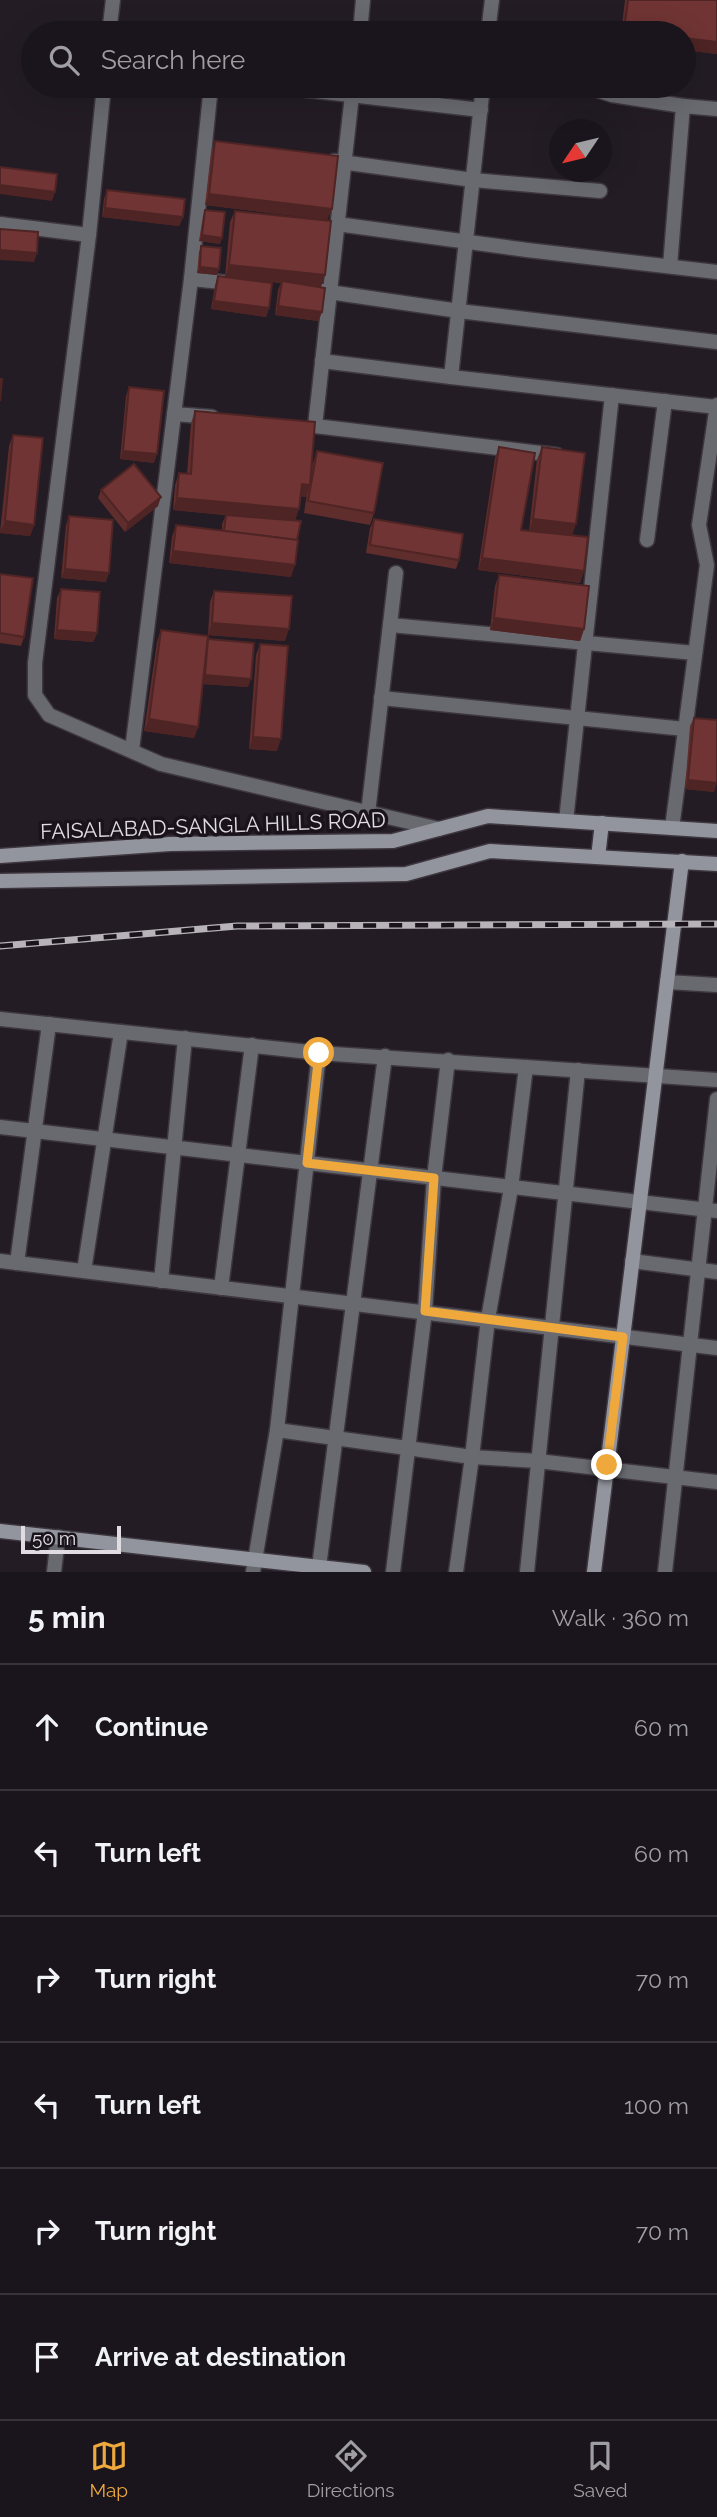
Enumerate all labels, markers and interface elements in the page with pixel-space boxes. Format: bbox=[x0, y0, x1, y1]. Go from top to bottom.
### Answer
search box bbox=[21, 21, 696, 98]
icon: search bbox=[45, 41, 83, 79]
text: Search here bbox=[101, 45, 245, 75]
north arrow bbox=[549, 119, 612, 182]
street label: FAISALABAD-SANGLA HILLS ROAD bbox=[40, 807, 386, 844]
route start bbox=[303, 1037, 334, 1068]
route end bbox=[591, 1449, 622, 1480]
scale bar bbox=[21, 1523, 121, 1555]
text: 50 m bbox=[32, 1527, 76, 1549]
text: 5 min bbox=[28, 1600, 106, 1635]
text: Walk · 360 m bbox=[552, 1604, 689, 1631]
icon: ahead bbox=[28, 1708, 66, 1746]
text: Continue bbox=[95, 1712, 208, 1742]
text: 60 m bbox=[634, 1714, 689, 1741]
icon: left bbox=[28, 1834, 66, 1872]
text: Turn left bbox=[95, 1838, 201, 1868]
text: 60 m bbox=[634, 1840, 689, 1867]
icon: right bbox=[28, 1960, 66, 1998]
text: Turn right bbox=[95, 1964, 216, 1994]
text: 70 m bbox=[636, 1966, 689, 1993]
icon: left bbox=[28, 2086, 66, 2124]
text: Turn left bbox=[95, 2090, 201, 2120]
text: 100 m bbox=[624, 2092, 689, 2119]
icon: right bbox=[28, 2212, 66, 2250]
text: Turn right bbox=[95, 2216, 216, 2246]
text: 70 m bbox=[636, 2218, 689, 2245]
icon: arrive bbox=[28, 2338, 66, 2376]
text: Arrive at destination bbox=[95, 2342, 346, 2372]
tab: Map bbox=[89, 2437, 128, 2501]
tab: Directions bbox=[307, 2437, 395, 2501]
tab: Saved bbox=[573, 2437, 628, 2501]

